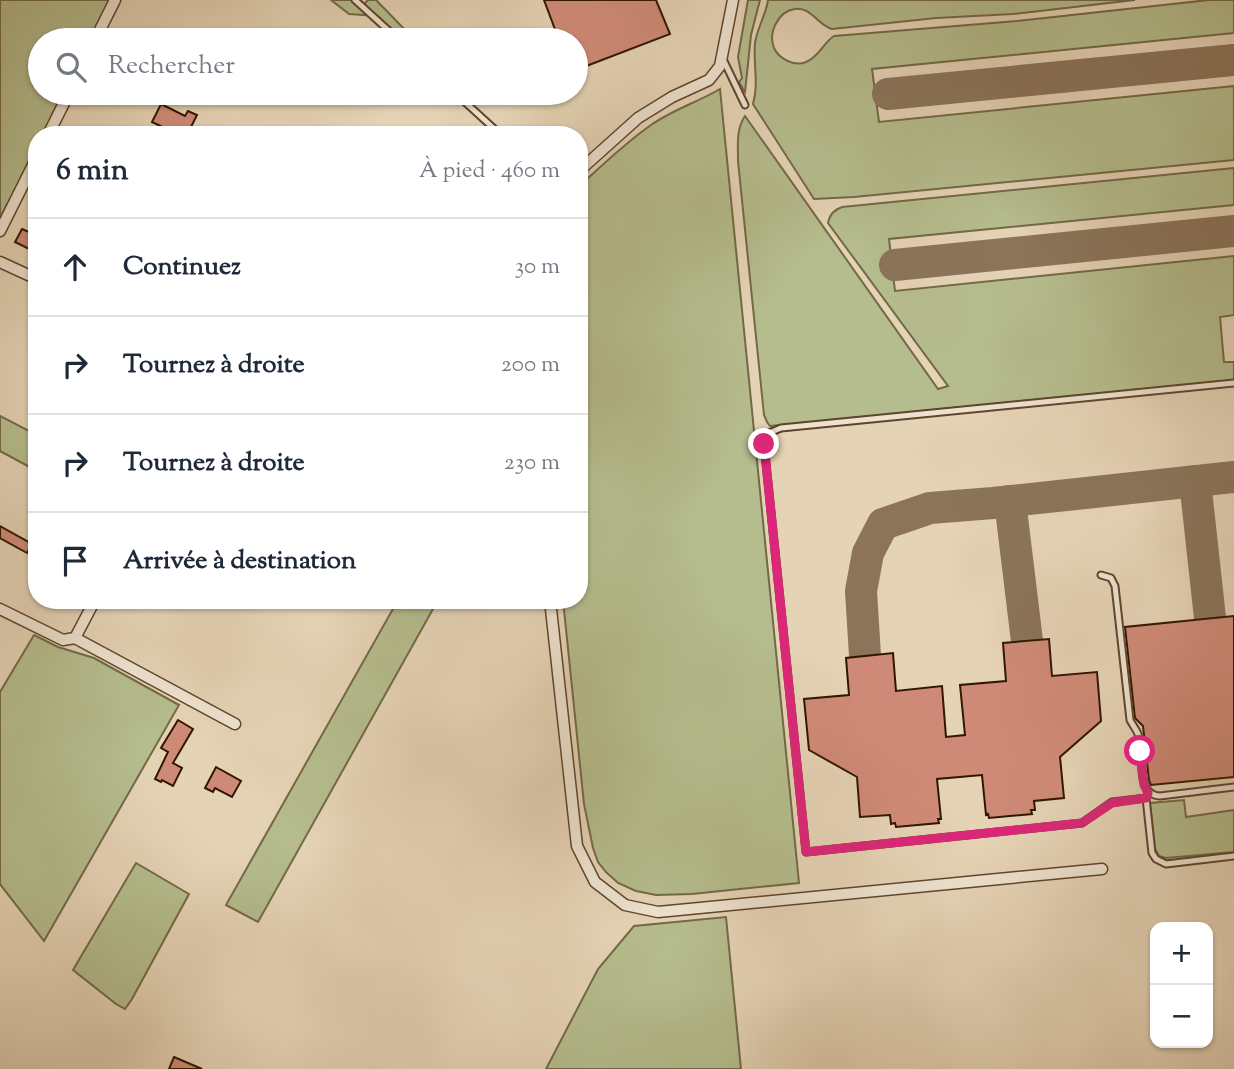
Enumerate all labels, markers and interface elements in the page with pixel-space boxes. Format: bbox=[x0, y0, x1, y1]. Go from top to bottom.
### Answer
search box bbox=[28, 28, 588, 105]
icon: search bbox=[52, 48, 90, 86]
text: Rechercher bbox=[108, 48, 235, 85]
text: 6 min bbox=[56, 150, 128, 193]
text: À pied · 460 m bbox=[419, 155, 560, 188]
icon: ahead bbox=[56, 248, 94, 286]
text: Continuez bbox=[123, 249, 241, 286]
text: 30 m bbox=[515, 251, 560, 284]
icon: right bbox=[56, 346, 94, 384]
text: Tournez à droite bbox=[123, 347, 305, 384]
text: 200 m bbox=[501, 349, 560, 382]
route end bbox=[748, 428, 779, 459]
icon: right bbox=[56, 444, 94, 482]
text: Tournez à droite bbox=[123, 445, 305, 482]
text: 230 m bbox=[504, 447, 560, 480]
icon: arrive bbox=[56, 542, 94, 580]
text: Arrivée à destination bbox=[123, 543, 356, 580]
route start bbox=[1124, 735, 1155, 766]
map controls bbox=[1150, 922, 1213, 1048]
button: + bbox=[1150, 922, 1213, 985]
button: − bbox=[1150, 985, 1213, 1048]

